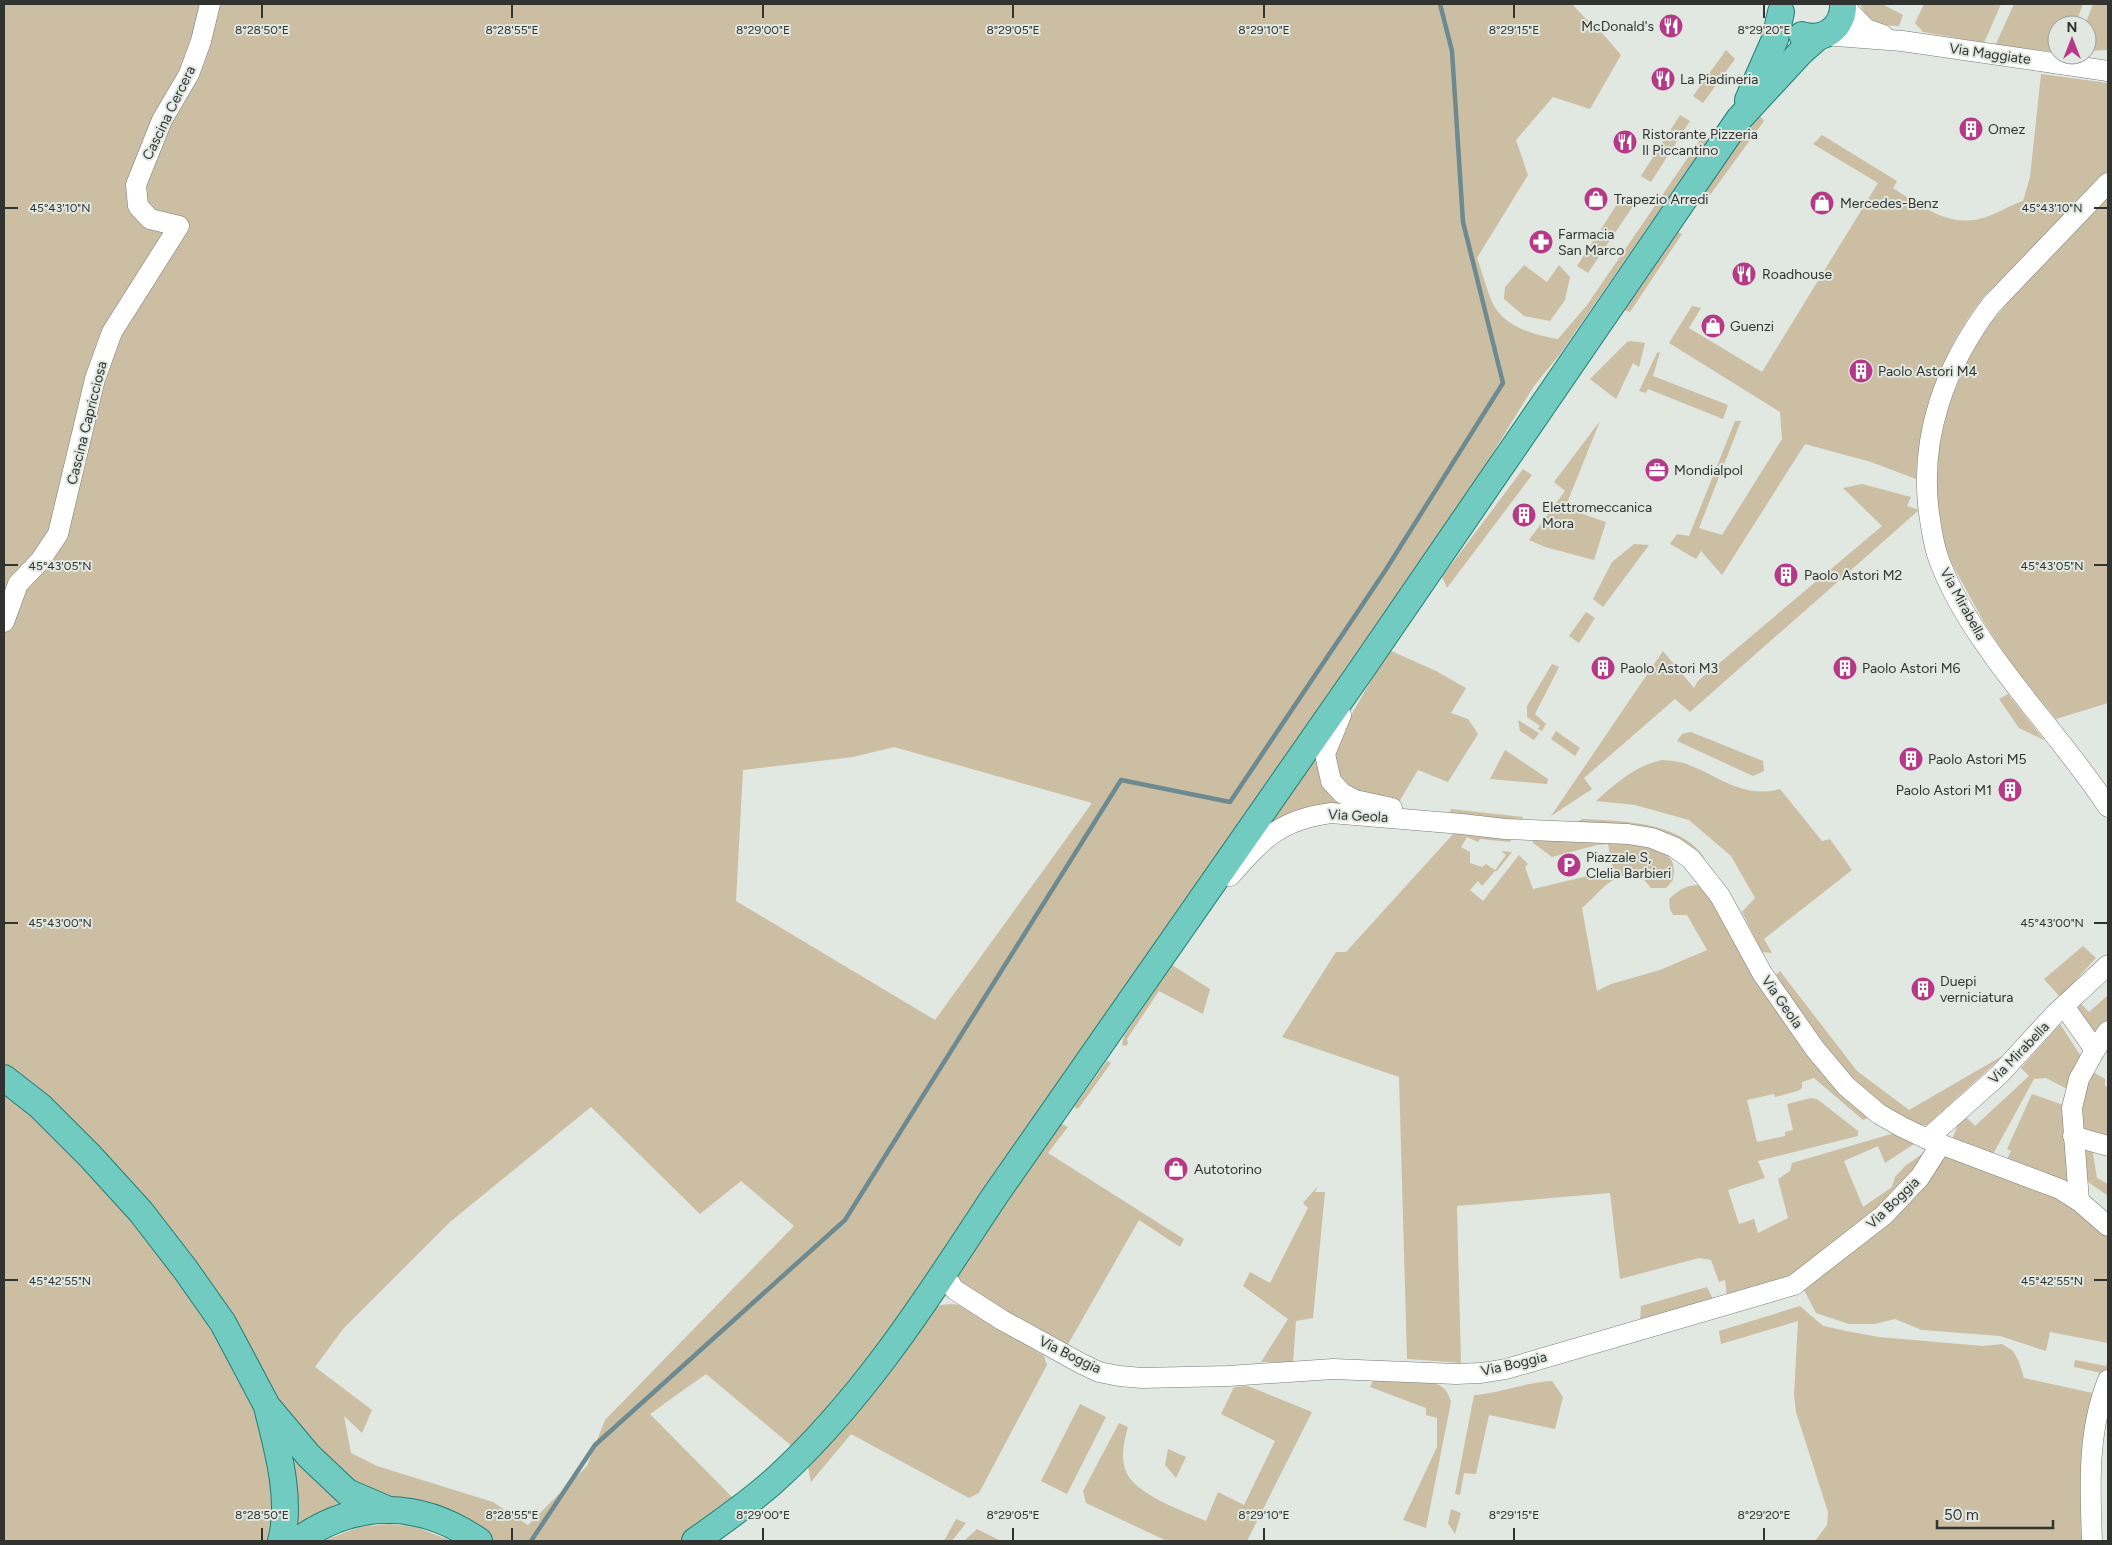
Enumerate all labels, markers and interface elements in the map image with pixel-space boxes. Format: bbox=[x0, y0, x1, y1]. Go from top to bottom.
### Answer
restaurant icon: McDonald's bbox=[1658, 13, 1684, 39]
north arrow bbox=[2047, 15, 2097, 65]
place label: McDonald's bbox=[1581, 18, 1654, 35]
text: N bbox=[2067, 19, 2077, 36]
text: 8°28'50"E bbox=[235, 23, 289, 37]
text: 8°28'55"E bbox=[485, 23, 539, 37]
text: 8°29'00"E bbox=[736, 23, 790, 37]
text: 8°29'05"E bbox=[986, 23, 1040, 37]
text: 8°29'10"E bbox=[1238, 23, 1290, 37]
text: 8°29'15"E bbox=[1489, 23, 1539, 37]
text: 8°29'20"E bbox=[1737, 23, 1791, 37]
street label: Via Maggiate bbox=[1948, 40, 2032, 68]
street label: Cascina Cercera bbox=[139, 63, 199, 163]
restaurant icon: La Piadineria bbox=[1650, 66, 1676, 92]
place label: La Piadineria bbox=[1680, 71, 1758, 88]
building icon: Omez bbox=[1958, 116, 1984, 142]
place label: Omez bbox=[1988, 121, 2025, 138]
place label: Ristorante Pizzeria Il Piccantino bbox=[1642, 126, 1758, 159]
restaurant icon: Ristorante Pizzeria Il Piccantino bbox=[1612, 129, 1638, 155]
shop icon: Trapezio Arredi bbox=[1583, 186, 1609, 212]
shop icon: Mercedes-Benz bbox=[1809, 190, 1835, 216]
place label: Trapezio Arredi bbox=[1614, 191, 1709, 208]
place label: Mercedes-Benz bbox=[1840, 195, 1939, 212]
text: 45°43'10"N bbox=[30, 201, 90, 215]
text: 45°43'10"N bbox=[2022, 201, 2082, 215]
place label: Farmacia San Marco bbox=[1558, 226, 1624, 259]
pharmacy icon: Farmacia San Marco bbox=[1528, 229, 1554, 255]
restaurant icon: Roadhouse bbox=[1731, 261, 1757, 287]
place label: Roadhouse bbox=[1762, 266, 1832, 283]
shop icon: Guenzi bbox=[1700, 313, 1726, 339]
place label: Guenzi bbox=[1730, 318, 1774, 335]
building icon: Paolo Astori M4 bbox=[1848, 358, 1874, 384]
street label: Cascina Capricciosa bbox=[63, 359, 111, 487]
place label: Paolo Astori M4 bbox=[1878, 363, 1978, 380]
office icon: Mondialpol bbox=[1644, 457, 1670, 483]
place label: Mondialpol bbox=[1674, 462, 1743, 479]
place label: Elettromeccanica Mora bbox=[1542, 499, 1652, 532]
building icon: Elettromeccanica Mora bbox=[1511, 502, 1537, 528]
text: 45°43'05"N bbox=[29, 559, 91, 573]
text: 45°43'05"N bbox=[2021, 559, 2083, 573]
building icon: Paolo Astori M2 bbox=[1773, 562, 1799, 588]
street label: Via Mirabella bbox=[1936, 565, 1990, 643]
place label: Paolo Astori M2 bbox=[1804, 567, 1902, 584]
building icon: Paolo Astori M3 bbox=[1590, 655, 1616, 681]
building icon: Paolo Astori M6 bbox=[1832, 655, 1858, 681]
place label: Paolo Astori M3 bbox=[1620, 660, 1718, 677]
place label: Paolo Astori M6 bbox=[1862, 660, 1961, 677]
building icon: Paolo Astori M5 bbox=[1898, 746, 1924, 772]
place label: Paolo Astori M5 bbox=[1928, 751, 2027, 768]
building icon: Paolo Astori M1 bbox=[1997, 777, 2023, 803]
place label: Paolo Astori M1 bbox=[1896, 782, 1992, 799]
street label: Via Geola bbox=[1328, 806, 1388, 826]
place label: Piazzale S, Clelia Barbieri bbox=[1586, 849, 1671, 882]
parking icon: Piazzale S, Clelia Barbieri bbox=[1556, 852, 1582, 878]
text: 45°43'00"N bbox=[28, 916, 92, 930]
text: 45°43'00"N bbox=[2020, 916, 2084, 930]
street label: Via Geola bbox=[1758, 972, 1806, 1032]
place label: Duepi verniciatura bbox=[1940, 973, 2014, 1006]
building icon: Duepi verniciatura bbox=[1910, 976, 1936, 1002]
street label: Via Mirabella bbox=[1985, 1018, 2053, 1088]
shop icon: Autotorino bbox=[1163, 1156, 1189, 1182]
place label: Autotorino bbox=[1194, 1161, 1262, 1178]
street label: Via Boggia bbox=[1863, 1174, 1923, 1232]
text: 45°42'55"N bbox=[29, 1274, 91, 1288]
text: 45°42'55"N bbox=[2021, 1274, 2083, 1288]
street label: Via Boggia bbox=[1036, 1333, 1104, 1377]
street label: Via Boggia bbox=[1479, 1348, 1549, 1380]
scale bar bbox=[1937, 1498, 2053, 1530]
text: 50 m bbox=[1944, 1506, 1979, 1524]
text: 8°28'50"E bbox=[235, 1508, 289, 1522]
text: 8°28'55"E bbox=[485, 1508, 539, 1522]
text: 8°29'00"E bbox=[736, 1508, 790, 1522]
text: 8°29'05"E bbox=[986, 1508, 1040, 1522]
text: 8°29'10"E bbox=[1238, 1508, 1290, 1522]
text: 8°29'15"E bbox=[1489, 1508, 1539, 1522]
text: 8°29'20"E bbox=[1737, 1508, 1791, 1522]

